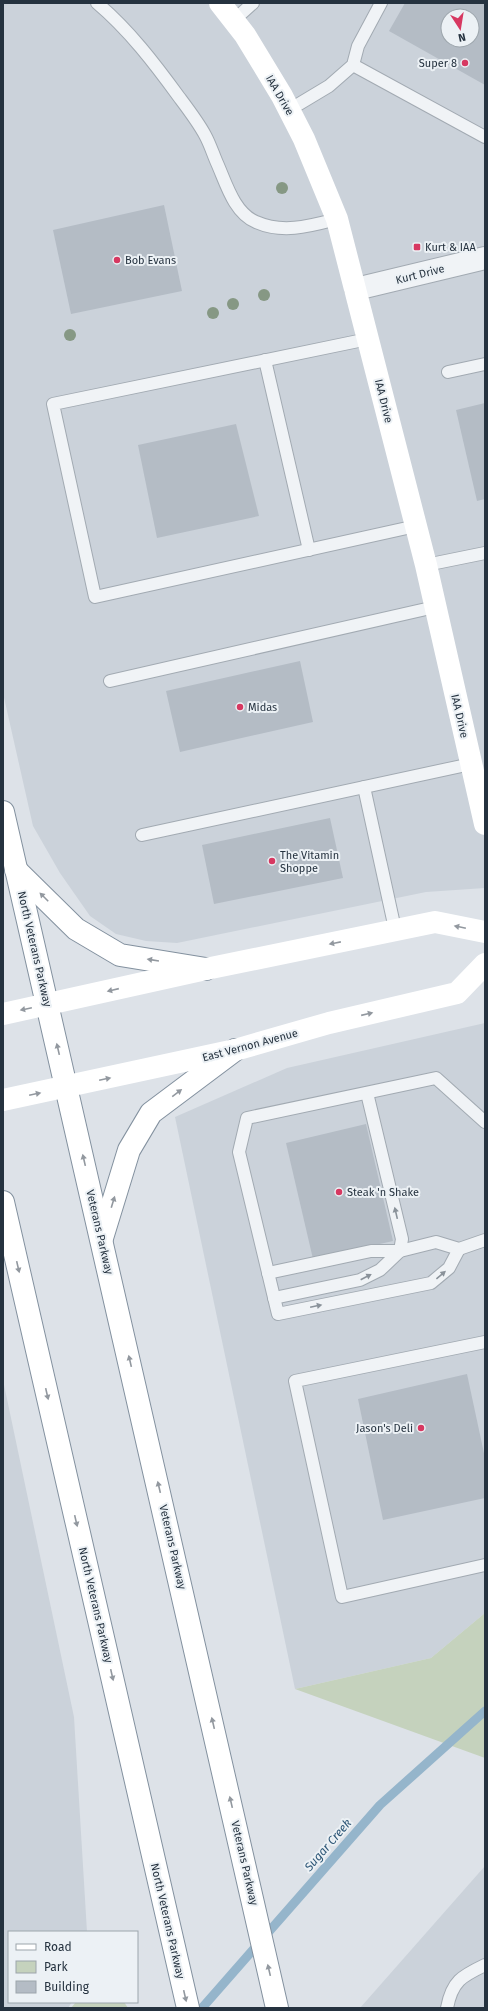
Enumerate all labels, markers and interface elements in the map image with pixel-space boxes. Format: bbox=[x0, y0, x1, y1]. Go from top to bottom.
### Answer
north arrow bbox=[440, 8, 480, 48]
text: N bbox=[457, 30, 467, 44]
place label: Super 8 bbox=[419, 57, 457, 70]
marker: Super 8 bbox=[460, 58, 470, 68]
street label: IAA Drive bbox=[263, 73, 296, 118]
place label: Kurt & IAA bbox=[425, 241, 476, 254]
marker: Kurt & IAA bbox=[412, 242, 422, 252]
place label: Bob Evans bbox=[125, 254, 176, 267]
marker: Bob Evans bbox=[112, 255, 122, 265]
street label: Kurt Drive bbox=[394, 262, 446, 287]
street label: IAA Drive bbox=[372, 378, 395, 424]
street label: IAA Drive bbox=[448, 693, 471, 739]
place label: Midas bbox=[248, 701, 277, 714]
marker: Midas bbox=[235, 702, 245, 712]
place label: The Vitamin Shoppe bbox=[280, 849, 339, 875]
marker: The Vitamin Shoppe bbox=[267, 856, 277, 866]
street label: North Veterans Parkway bbox=[15, 890, 54, 1009]
one-way arrow bbox=[39, 893, 49, 902]
one-way arrow bbox=[454, 924, 466, 930]
one-way arrow bbox=[329, 940, 341, 946]
one-way arrow bbox=[147, 957, 159, 963]
one-way arrow bbox=[107, 987, 119, 993]
one-way arrow bbox=[19, 1007, 32, 1013]
one-way arrow bbox=[361, 1010, 373, 1016]
street label: East Vernon Avenue bbox=[201, 1026, 299, 1065]
one-way arrow bbox=[55, 1043, 61, 1055]
one-way arrow bbox=[99, 1076, 111, 1082]
one-way arrow bbox=[172, 1089, 183, 1098]
one-way arrow bbox=[29, 1090, 41, 1096]
one-way arrow bbox=[80, 1154, 86, 1166]
place label: Steak 'n Shake bbox=[347, 1186, 419, 1199]
marker: Steak 'n Shake bbox=[334, 1187, 344, 1197]
street label: Veterans Parkway bbox=[83, 1188, 116, 1276]
one-way arrow bbox=[110, 1196, 116, 1208]
one-way arrow bbox=[392, 1206, 398, 1219]
one-way arrow bbox=[16, 1261, 22, 1274]
one-way arrow bbox=[436, 1270, 447, 1279]
one-way arrow bbox=[361, 1274, 372, 1280]
one-way arrow bbox=[310, 1303, 323, 1309]
one-way arrow bbox=[127, 1355, 133, 1367]
one-way arrow bbox=[45, 1388, 51, 1400]
place label: Jason's Deli bbox=[356, 1422, 413, 1435]
marker: Jason's Deli bbox=[416, 1423, 426, 1433]
one-way arrow bbox=[156, 1481, 162, 1494]
street label: Veterans Parkway bbox=[156, 1503, 189, 1591]
one-way arrow bbox=[74, 1515, 80, 1527]
street label: North Veterans Parkway bbox=[76, 1546, 115, 1665]
one-way arrow bbox=[109, 1669, 115, 1681]
one-way arrow bbox=[210, 1717, 216, 1729]
one-way arrow bbox=[228, 1796, 234, 1808]
water label: Sugar Creek bbox=[301, 1816, 355, 1875]
street label: Veterans Parkway bbox=[228, 1819, 261, 1907]
street label: North Veterans Parkway bbox=[148, 1862, 187, 1981]
legend bbox=[8, 1931, 138, 2003]
text: Road bbox=[44, 1940, 72, 1954]
text: Park bbox=[44, 1960, 68, 1974]
one-way arrow bbox=[265, 1964, 271, 1976]
text: Building bbox=[44, 1980, 90, 1994]
one-way arrow bbox=[182, 1989, 188, 2002]

